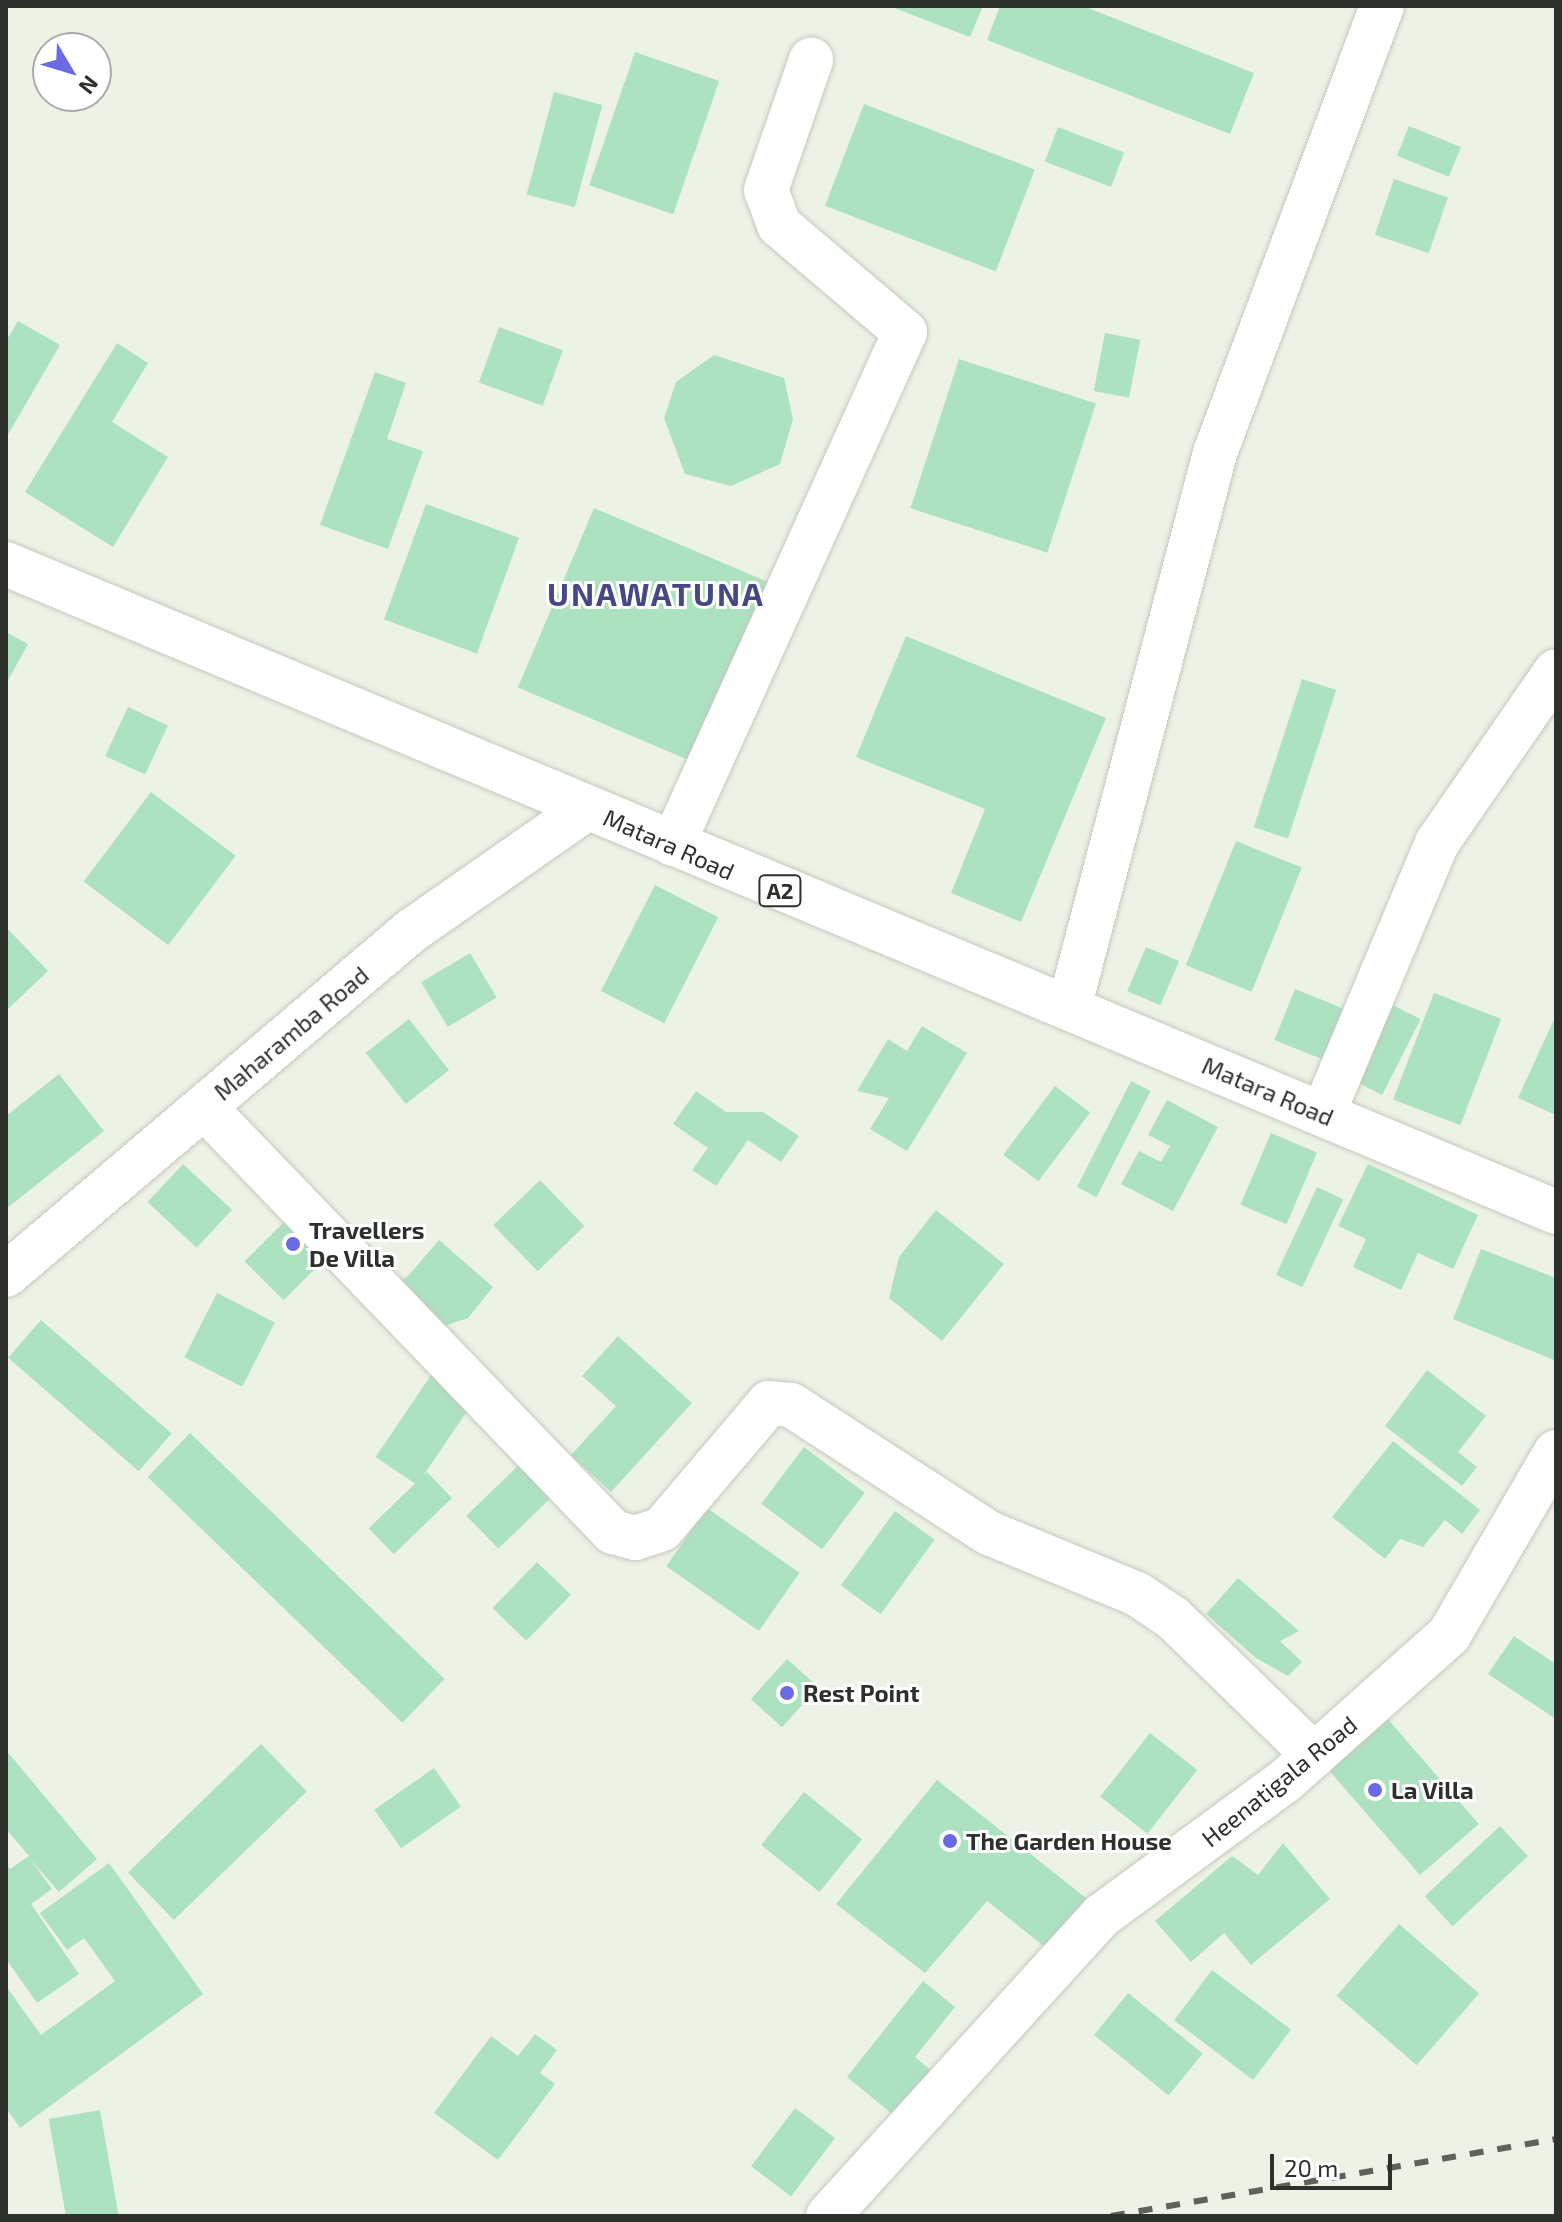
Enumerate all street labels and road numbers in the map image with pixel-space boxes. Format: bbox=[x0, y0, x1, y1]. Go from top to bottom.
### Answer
street label: Matara Road bbox=[599, 802, 739, 886]
road number: A2 bbox=[758, 873, 802, 909]
street label: Maharamba Road bbox=[208, 960, 374, 1106]
street label: Matara Road bbox=[1198, 1050, 1338, 1132]
street label: Heenatigala Road bbox=[1196, 1710, 1362, 1852]

